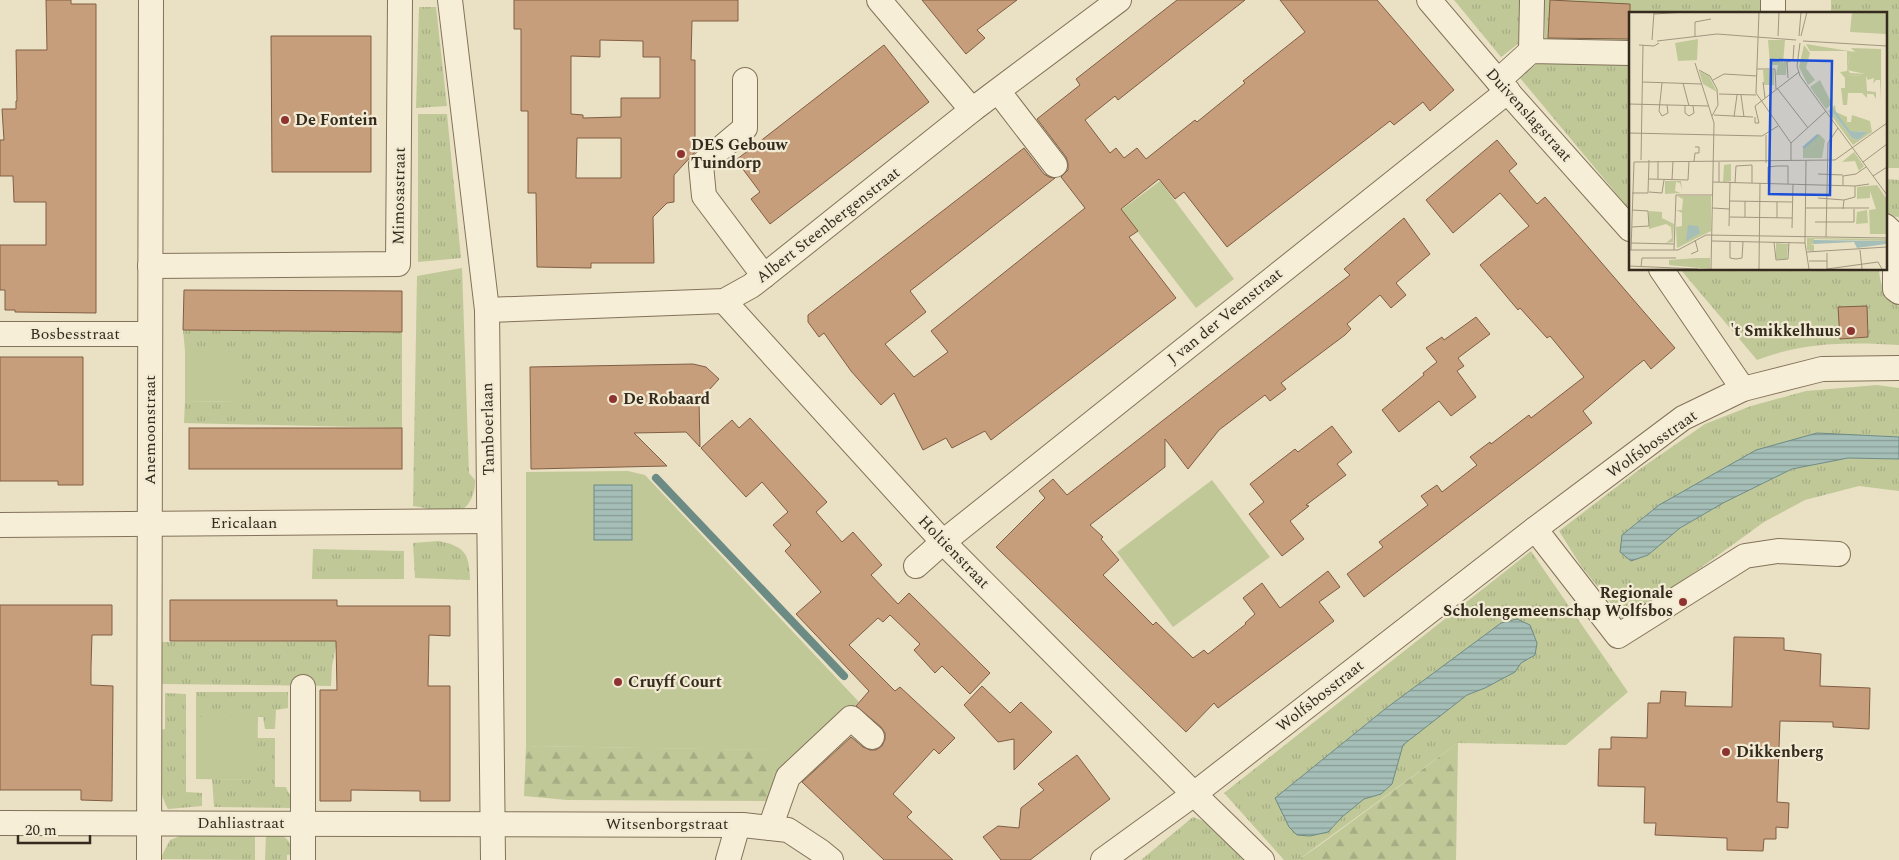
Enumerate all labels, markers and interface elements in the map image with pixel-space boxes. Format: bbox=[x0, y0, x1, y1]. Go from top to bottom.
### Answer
inset map bbox=[1629, 12, 1886, 270]
street label: Duivenslagstraat bbox=[1480, 63, 1578, 168]
place label: De Fontein bbox=[295, 108, 378, 132]
marker: De Fontein bbox=[279, 114, 291, 126]
place label: DES Gebouw Tuindorp bbox=[691, 133, 789, 175]
street label: Mimosastraat bbox=[386, 147, 412, 245]
marker: DES Gebouw Tuindorp bbox=[675, 148, 687, 160]
street label: Albert Steenbergenstraat bbox=[751, 161, 906, 289]
street label: J van der Veenstraat bbox=[1162, 262, 1288, 370]
place label: 't Smikkelhuus bbox=[1730, 319, 1841, 343]
street label: Bosbesstraat bbox=[30, 322, 120, 346]
marker: 't Smikkelhuus bbox=[1845, 325, 1857, 337]
street label: Anemoonstraat bbox=[138, 375, 162, 485]
street label: Tamboerlaan bbox=[475, 382, 501, 476]
place label: De Robaard bbox=[623, 387, 710, 411]
marker: De Robaard bbox=[607, 393, 619, 405]
street label: Wolfsbosstraat bbox=[1602, 404, 1702, 484]
street label: Holtienstraat bbox=[913, 510, 996, 595]
street label: Ericalaan bbox=[211, 511, 277, 535]
place label: Regionale Scholengemeenschap Wolfsbos bbox=[1443, 581, 1673, 623]
marker: Regionale Scholengemeenschap Wolfsbos bbox=[1677, 596, 1689, 608]
street label: Wolfsbosstraat bbox=[1271, 654, 1369, 738]
place label: Cruyff Court bbox=[628, 670, 722, 694]
marker: Cruyff Court bbox=[612, 676, 624, 688]
place label: Dikkenberg bbox=[1736, 740, 1824, 764]
marker: Dikkenberg bbox=[1720, 746, 1732, 758]
street label: Dahliastraat bbox=[197, 811, 285, 835]
scale bar bbox=[18, 812, 90, 844]
street label: Witsenborgstraat bbox=[605, 812, 729, 836]
text: 20 m bbox=[25, 819, 57, 842]

